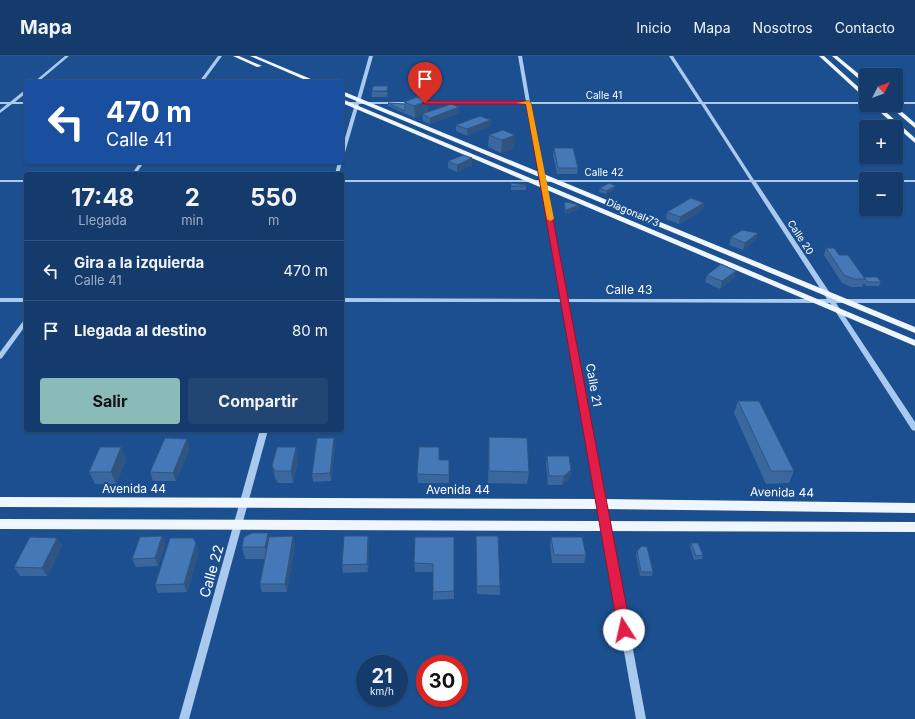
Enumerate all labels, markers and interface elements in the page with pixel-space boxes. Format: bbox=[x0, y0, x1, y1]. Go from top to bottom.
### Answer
text: Mapa bbox=[20, 16, 72, 39]
text: Inicio bbox=[636, 19, 672, 36]
text: Mapa bbox=[694, 19, 731, 36]
text: Nosotros bbox=[753, 19, 813, 36]
text: Contacto bbox=[835, 19, 895, 36]
pin bbox=[408, 62, 442, 103]
icon: arrive bbox=[414, 68, 436, 90]
north arrow bbox=[859, 68, 903, 112]
map controls bbox=[859, 68, 903, 216]
street label: Calle 41 bbox=[586, 89, 622, 101]
text: 470 m bbox=[106, 95, 192, 129]
icon: left bbox=[40, 96, 92, 148]
button: + bbox=[859, 120, 903, 164]
text: Calle 41 bbox=[106, 129, 172, 150]
street label: Calle 42 bbox=[585, 166, 623, 178]
button: − bbox=[859, 172, 903, 216]
text: 17:48 bbox=[71, 183, 134, 212]
text: 2 bbox=[185, 183, 200, 212]
text: 550 bbox=[250, 183, 297, 212]
street label: Diagonal 73 bbox=[605, 196, 661, 228]
text: Llegada bbox=[78, 212, 127, 228]
text: min bbox=[181, 212, 203, 228]
text: m bbox=[268, 212, 279, 228]
street label: Calle 20 bbox=[785, 217, 817, 257]
text: Gira a la izquierda bbox=[74, 253, 204, 272]
icon: left bbox=[40, 260, 62, 282]
text: 470 m bbox=[283, 261, 328, 280]
text: Calle 41 bbox=[74, 272, 122, 288]
street label: Calle 43 bbox=[606, 282, 652, 297]
icon: arrive bbox=[40, 320, 62, 342]
text: Llegada al destino bbox=[74, 321, 207, 340]
text: 80 m bbox=[292, 321, 328, 340]
street label: Calle 21 bbox=[583, 362, 605, 408]
button: Salir bbox=[40, 378, 180, 424]
button: Compartir bbox=[188, 378, 328, 424]
street label: Avenida 44 bbox=[102, 481, 166, 496]
street label: Avenida 44 bbox=[426, 482, 490, 497]
street label: Avenida 44 bbox=[750, 484, 814, 500]
street label: Calle 22 bbox=[195, 543, 227, 599]
position arrow bbox=[603, 609, 645, 651]
speed limit sign: 30 bbox=[416, 655, 468, 707]
text: 21 bbox=[371, 664, 393, 688]
text: km/h bbox=[370, 685, 394, 697]

